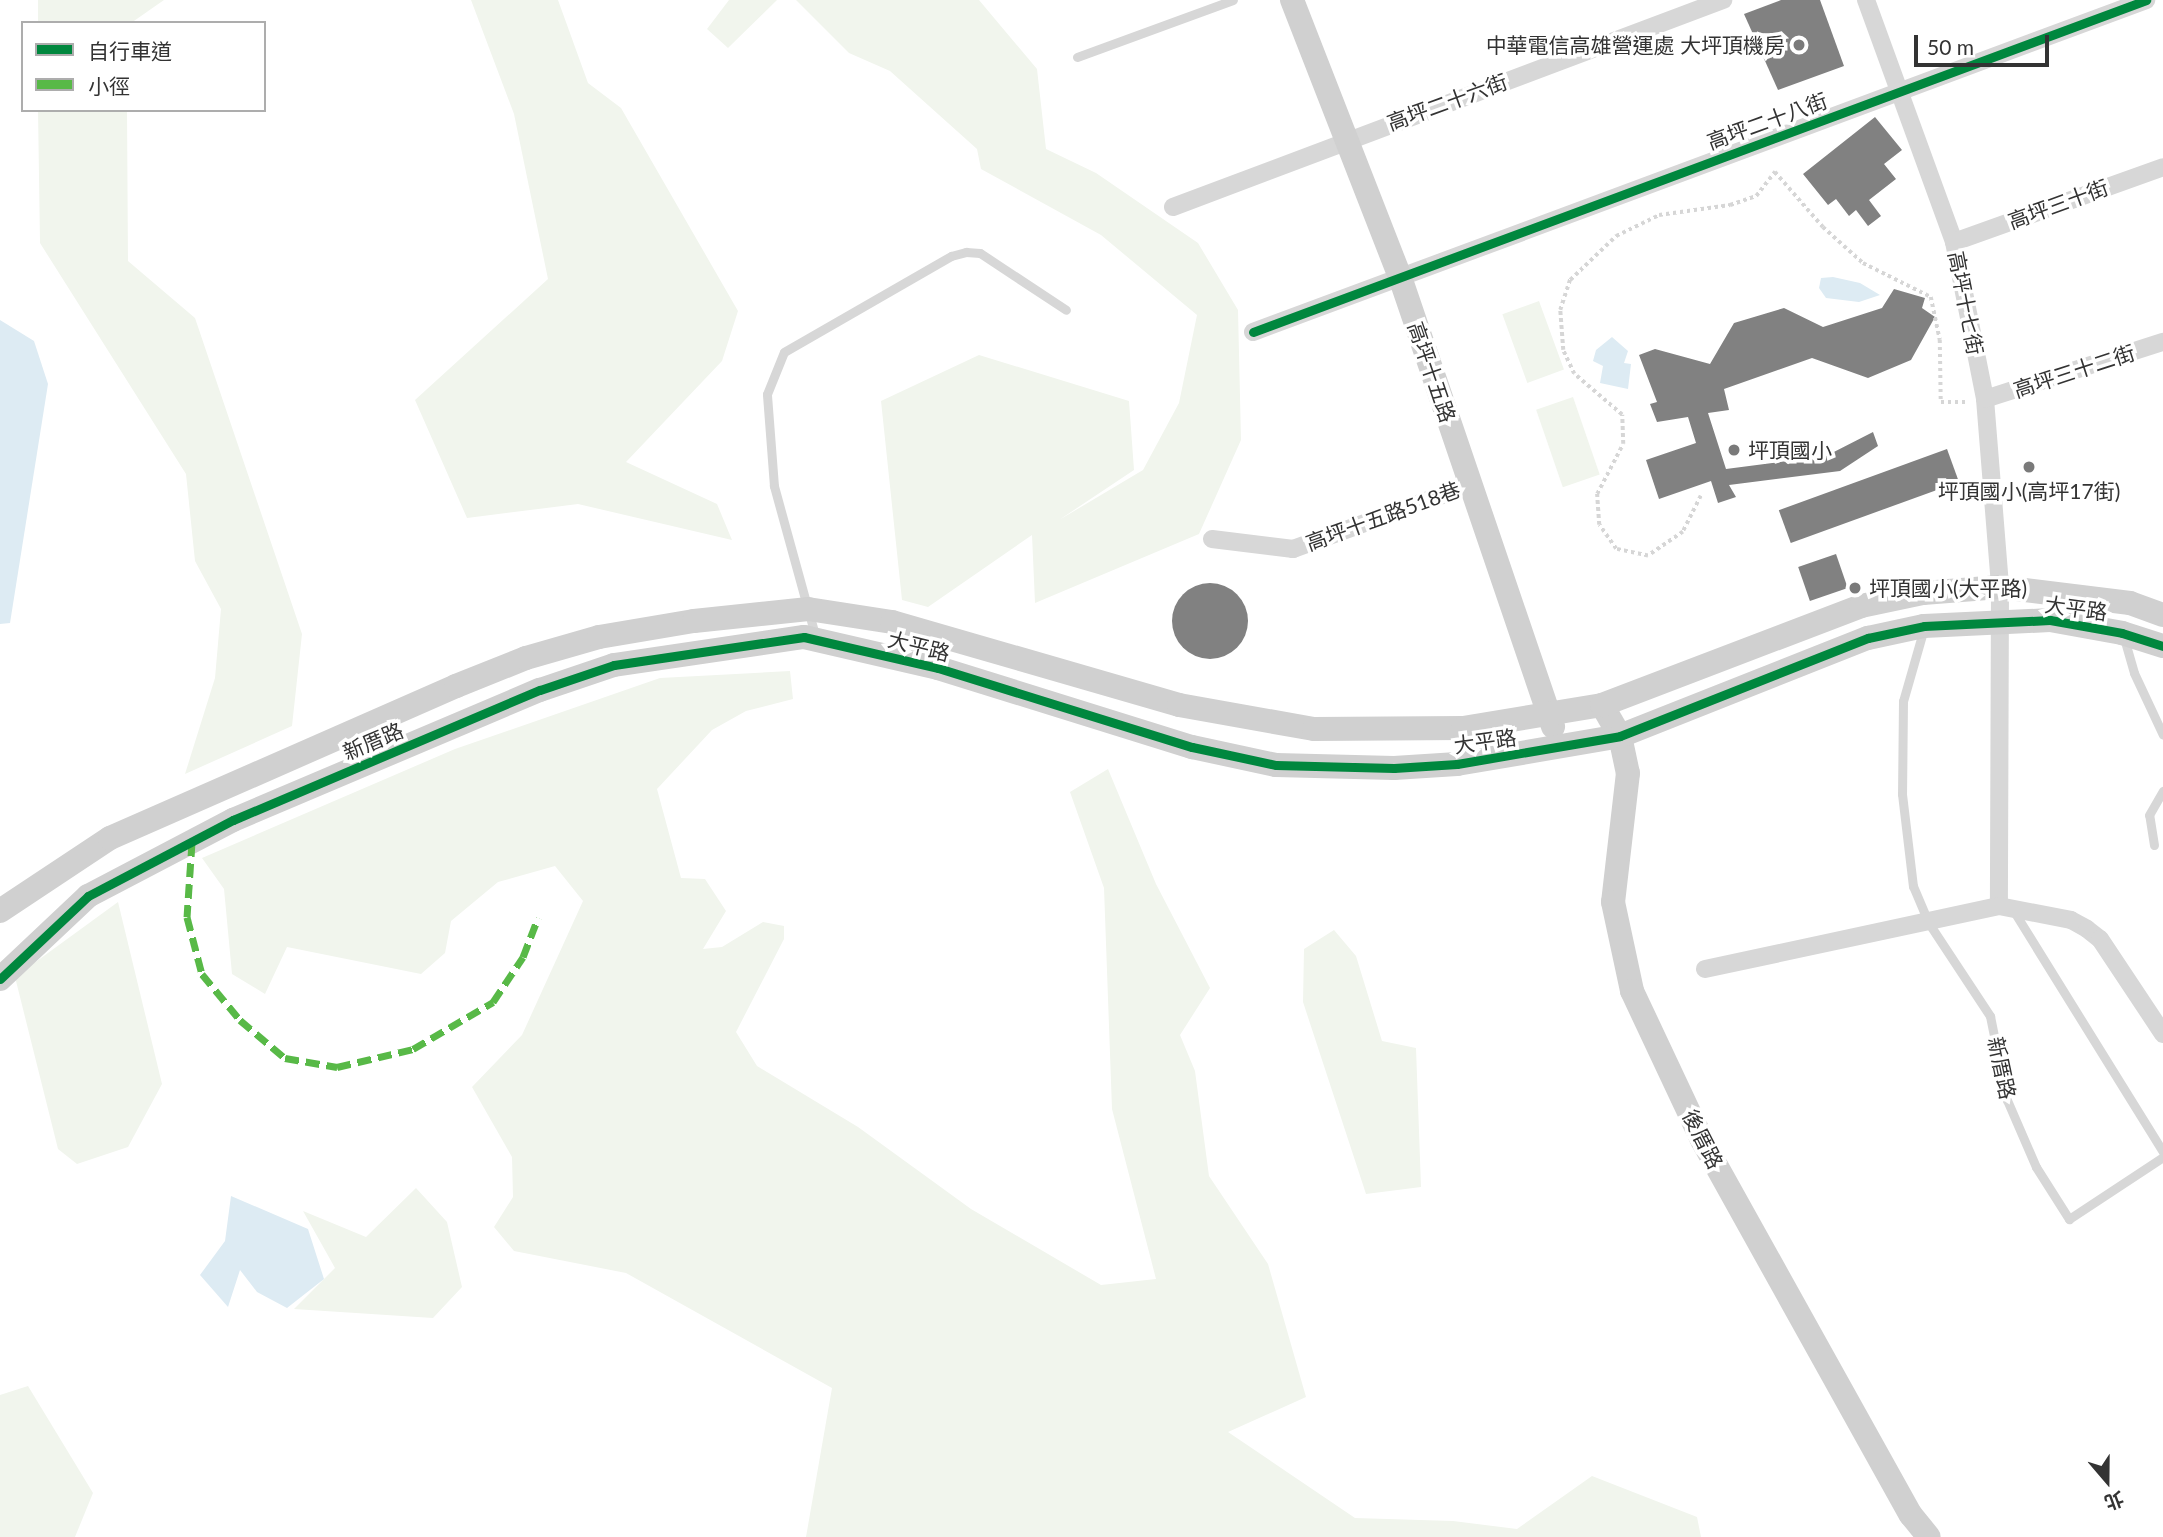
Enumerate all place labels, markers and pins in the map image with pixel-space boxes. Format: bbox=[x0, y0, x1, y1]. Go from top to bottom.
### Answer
place label: 中華電信高雄營運處 大坪頂機房 bbox=[1486, 32, 1785, 58]
marker: 中華電信高雄營運處 大坪頂機房 bbox=[1791, 37, 1807, 53]
place label: 坪頂國小 bbox=[1748, 437, 1832, 463]
marker: 坪頂國小 bbox=[1726, 442, 1742, 458]
marker: 坪頂國小(高坪17街) bbox=[2021, 459, 2037, 475]
place label: 坪頂國小(高坪17街) bbox=[1938, 478, 2120, 504]
place label: 坪頂國小(大平路) bbox=[1869, 575, 2027, 601]
marker: 坪頂國小(大平路) bbox=[1847, 580, 1863, 596]

